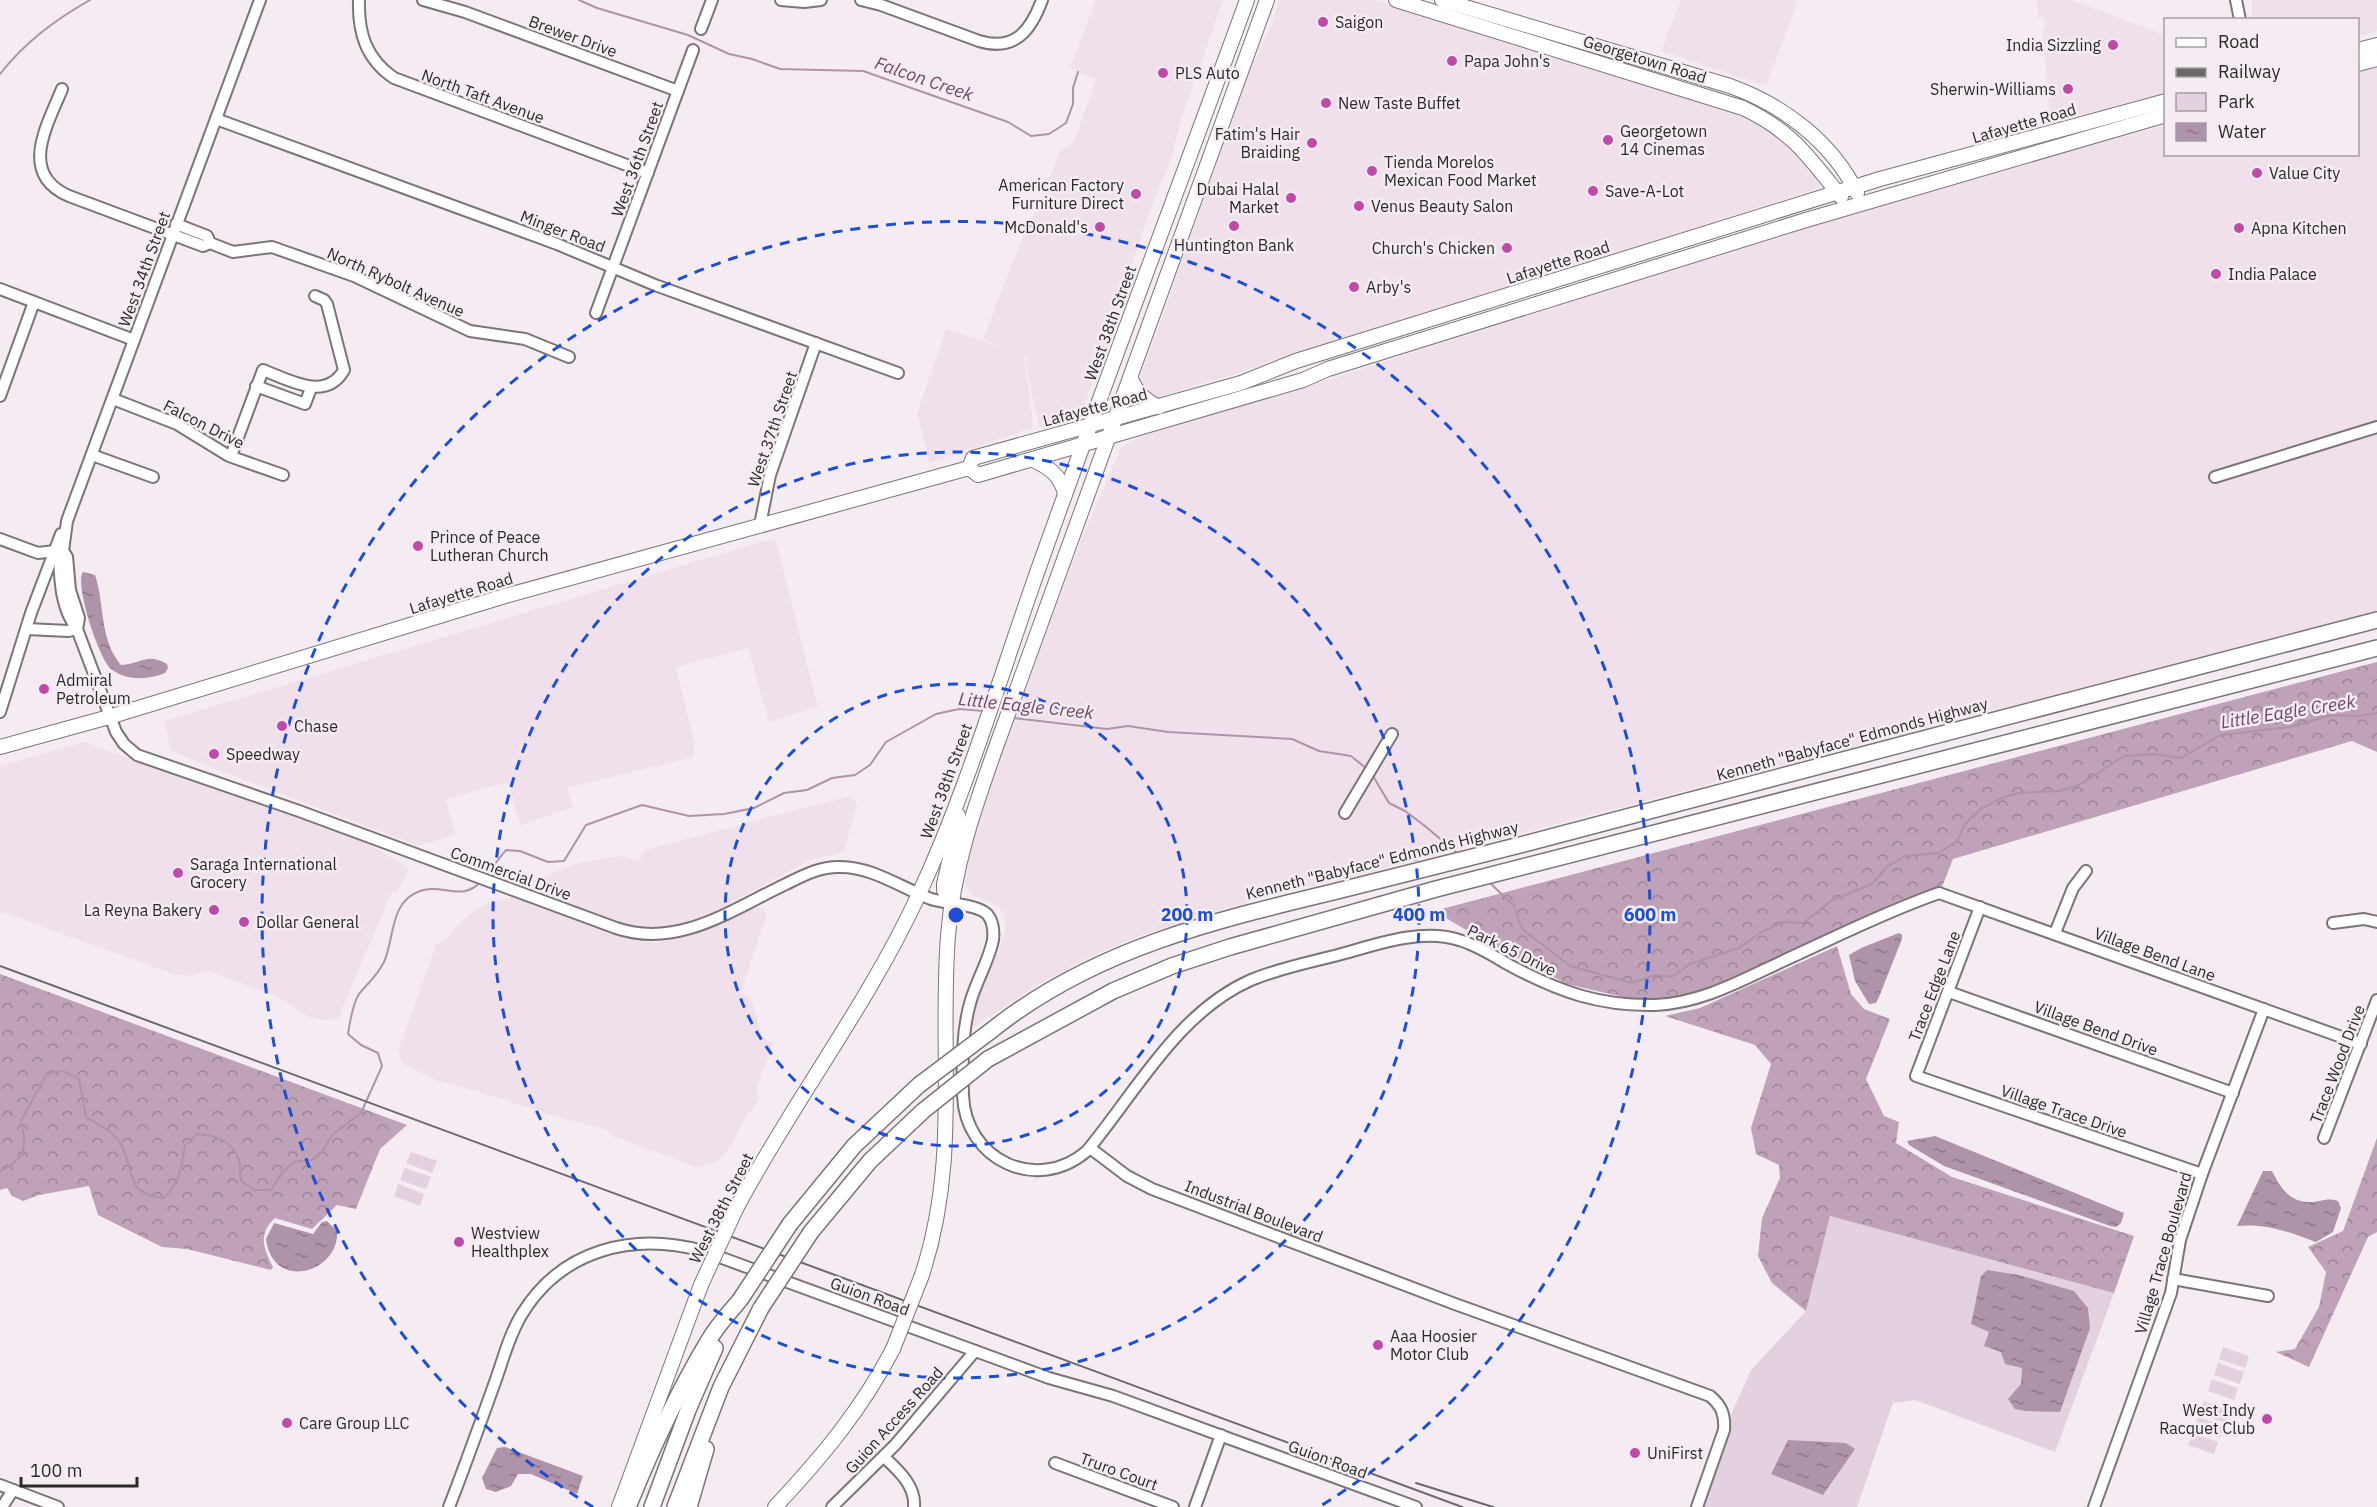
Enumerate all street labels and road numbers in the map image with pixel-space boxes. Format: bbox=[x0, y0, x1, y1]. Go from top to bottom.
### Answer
street label: Brewer Drive bbox=[526, 11, 620, 61]
street label: Georgetown Road bbox=[1581, 31, 1709, 87]
street label: North Taft Avenue bbox=[419, 64, 547, 128]
street label: West 36th Street bbox=[607, 99, 667, 219]
street label: Lafayette Road bbox=[1970, 99, 2078, 147]
street label: Minger Road bbox=[518, 206, 608, 256]
street label: West 34th Street bbox=[114, 209, 174, 329]
street label: Lafayette Road bbox=[1504, 236, 1612, 288]
street label: North Rybolt Avenue bbox=[324, 243, 468, 321]
street label: West 38th Street bbox=[1080, 263, 1140, 383]
street label: West 37th Street bbox=[743, 368, 801, 490]
street label: Lafayette Road bbox=[1041, 383, 1149, 431]
street label: Falcon Drive bbox=[160, 395, 248, 453]
street label: Lafayette Road bbox=[407, 568, 515, 618]
street label: Kenneth "Babyface" Edmonds Highway bbox=[1714, 693, 1990, 785]
street label: West 38th Street bbox=[916, 721, 976, 841]
street label: Kenneth "Babyface" Edmonds Highway bbox=[1244, 816, 1520, 904]
street label: Commercial Drive bbox=[448, 842, 574, 904]
street label: Park 65 Drive bbox=[1464, 920, 1560, 980]
street label: Village Bend Lane bbox=[2092, 923, 2219, 985]
street label: Trace Edge Lane bbox=[1904, 928, 1964, 1044]
street label: Village Bend Drive bbox=[2031, 996, 2161, 1060]
street label: Trace Wood Drive bbox=[2305, 1002, 2369, 1126]
street label: Village Trace Drive bbox=[1998, 1080, 2130, 1142]
street label: West 38th Street bbox=[685, 1149, 757, 1267]
street label: Village Trace Boulevard bbox=[2130, 1170, 2196, 1336]
street label: Industrial Boulevard bbox=[1182, 1175, 1326, 1247]
street label: Guion Road bbox=[828, 1272, 912, 1320]
street label: Guion Access Road bbox=[841, 1362, 947, 1478]
street label: Guion Road bbox=[1286, 1435, 1370, 1483]
street label: Truro Court bbox=[1077, 1448, 1161, 1494]

